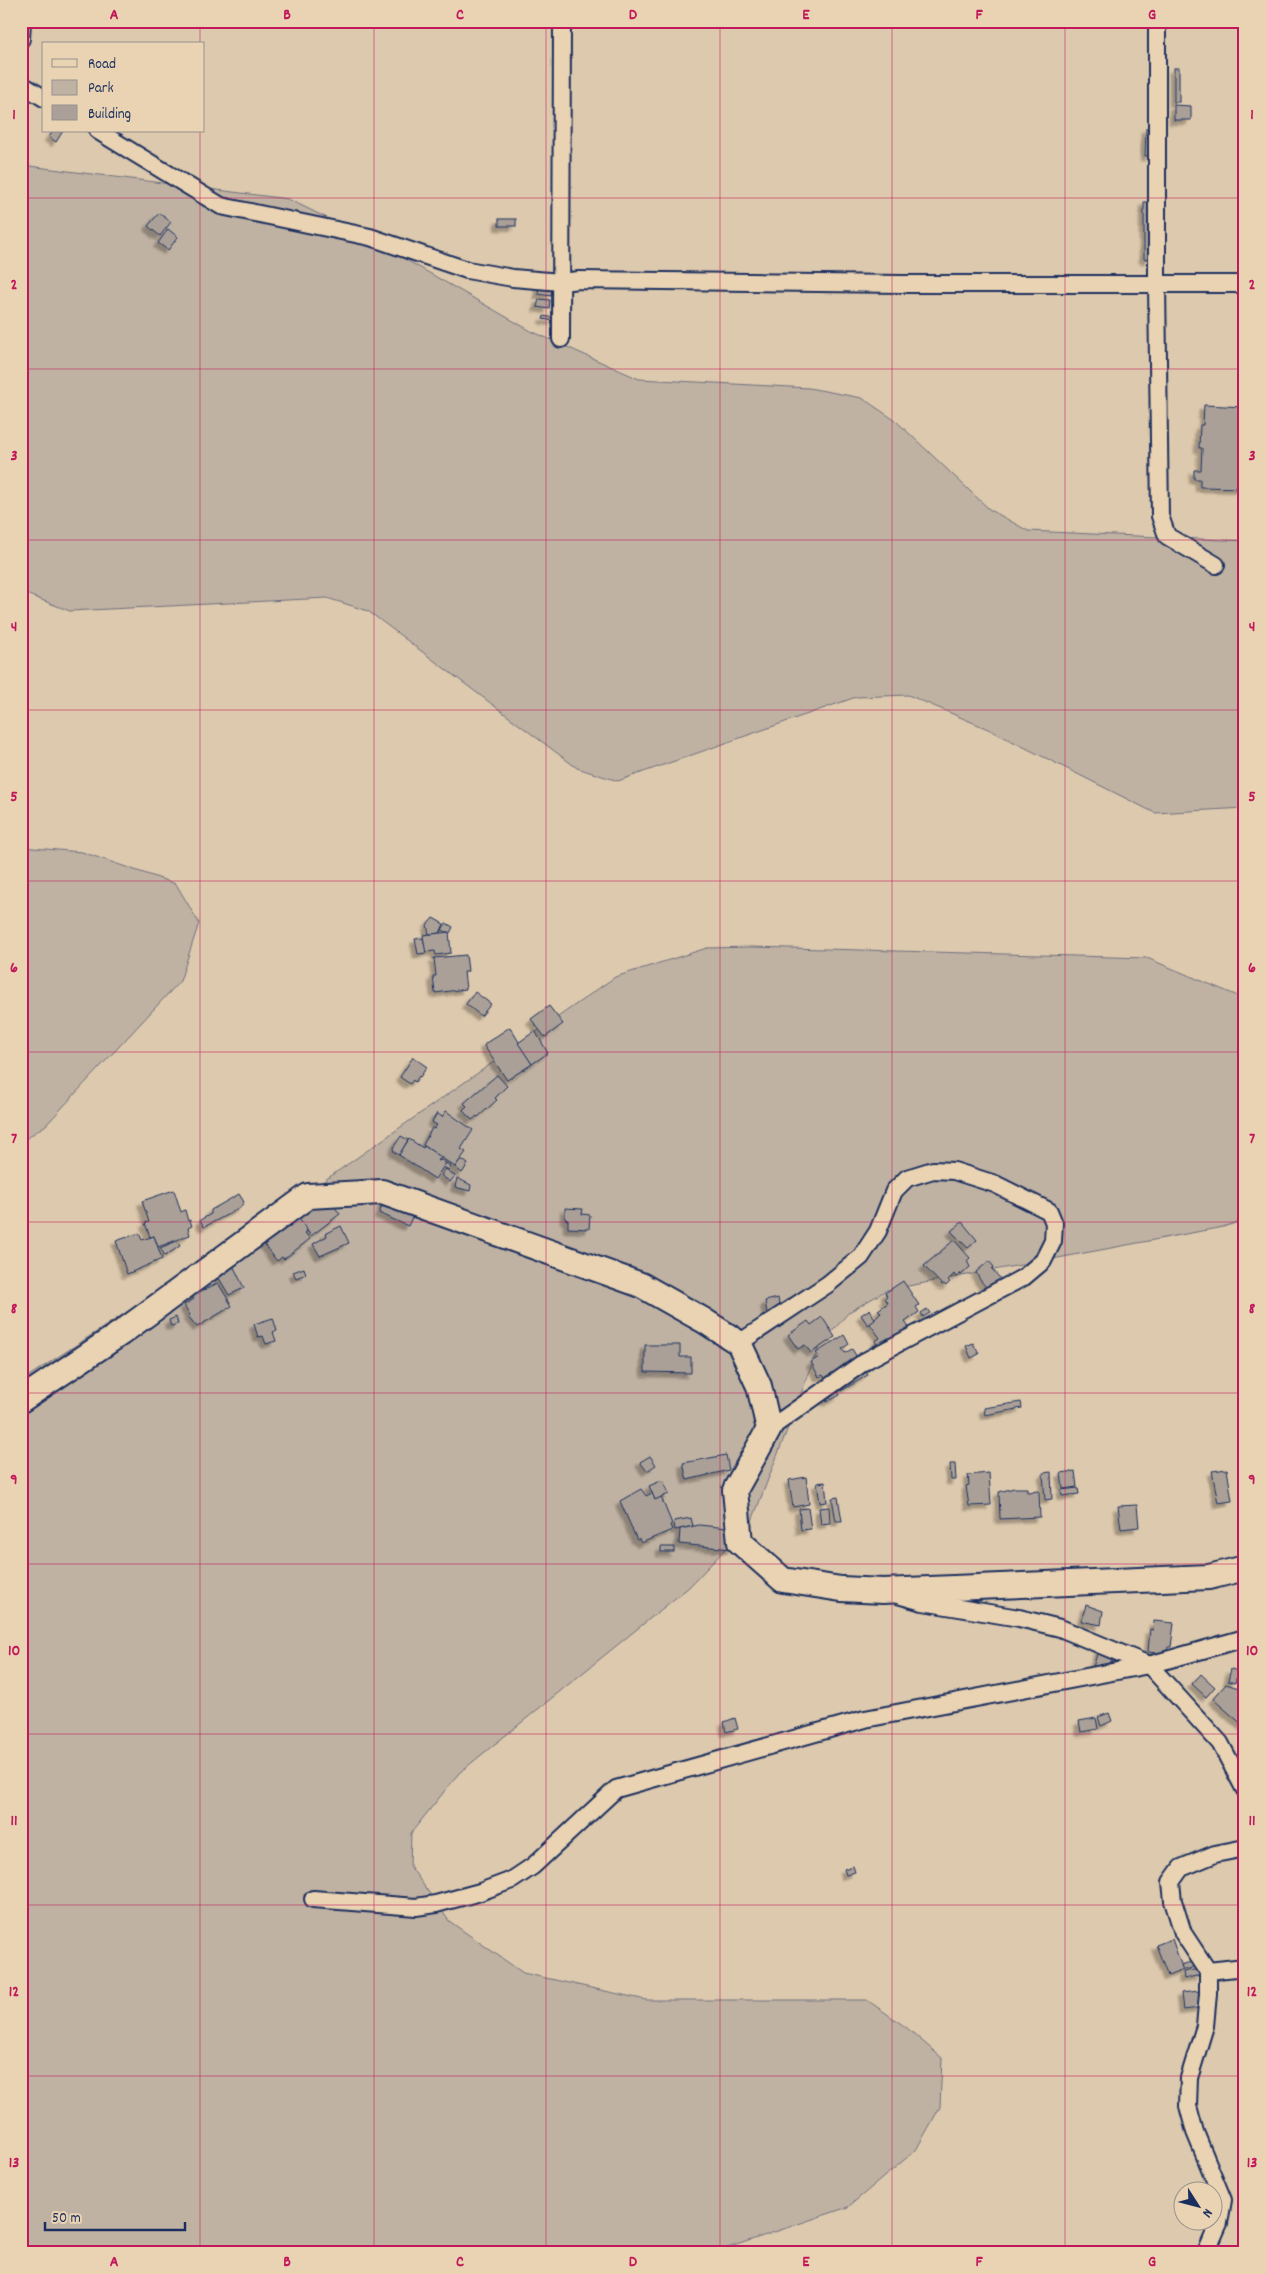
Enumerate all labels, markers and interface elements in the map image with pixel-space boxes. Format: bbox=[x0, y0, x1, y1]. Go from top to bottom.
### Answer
text: A bbox=[110, 4, 119, 27]
text: B bbox=[283, 4, 291, 27]
text: C bbox=[456, 4, 464, 27]
text: D bbox=[629, 4, 638, 27]
text: E bbox=[802, 4, 810, 27]
text: F bbox=[975, 4, 983, 27]
text: G bbox=[1148, 4, 1156, 27]
legend bbox=[42, 42, 205, 132]
text: Road bbox=[88, 54, 116, 76]
text: Park bbox=[88, 78, 114, 100]
text: 1 bbox=[12, 104, 16, 127]
text: Building bbox=[88, 104, 131, 126]
text: 1 bbox=[1250, 104, 1254, 127]
text: 2 bbox=[11, 274, 18, 297]
text: 2 bbox=[1249, 274, 1256, 297]
text: 3 bbox=[10, 445, 18, 468]
text: 3 bbox=[1248, 445, 1256, 468]
text: 4 bbox=[11, 616, 17, 639]
text: 4 bbox=[1249, 616, 1255, 639]
text: 5 bbox=[10, 786, 18, 809]
text: 5 bbox=[1248, 786, 1256, 809]
text: 6 bbox=[10, 957, 18, 980]
text: 6 bbox=[1248, 957, 1256, 980]
text: 7 bbox=[11, 1128, 17, 1151]
text: 7 bbox=[1249, 1128, 1255, 1151]
text: 8 bbox=[11, 1298, 18, 1321]
text: 8 bbox=[1249, 1298, 1256, 1321]
text: 9 bbox=[10, 1469, 18, 1492]
text: 9 bbox=[1248, 1469, 1256, 1492]
text: 10 bbox=[8, 1640, 20, 1663]
text: 10 bbox=[1246, 1640, 1258, 1663]
text: 11 bbox=[10, 1810, 18, 1833]
text: 11 bbox=[1248, 1810, 1256, 1833]
text: 12 bbox=[9, 1981, 19, 2004]
text: 12 bbox=[1247, 1981, 1257, 2004]
text: 13 bbox=[9, 2152, 19, 2175]
text: 13 bbox=[1247, 2152, 1257, 2175]
north arrow bbox=[1174, 2182, 1224, 2232]
scale bar bbox=[45, 2199, 185, 2231]
text: N bbox=[1197, 2204, 1217, 2221]
text: 50 m bbox=[52, 2208, 81, 2230]
text: A bbox=[110, 2251, 119, 2274]
text: B bbox=[283, 2251, 291, 2274]
text: C bbox=[456, 2251, 464, 2274]
text: D bbox=[629, 2251, 638, 2274]
text: E bbox=[802, 2251, 810, 2274]
text: F bbox=[975, 2251, 983, 2274]
text: G bbox=[1148, 2251, 1156, 2274]

